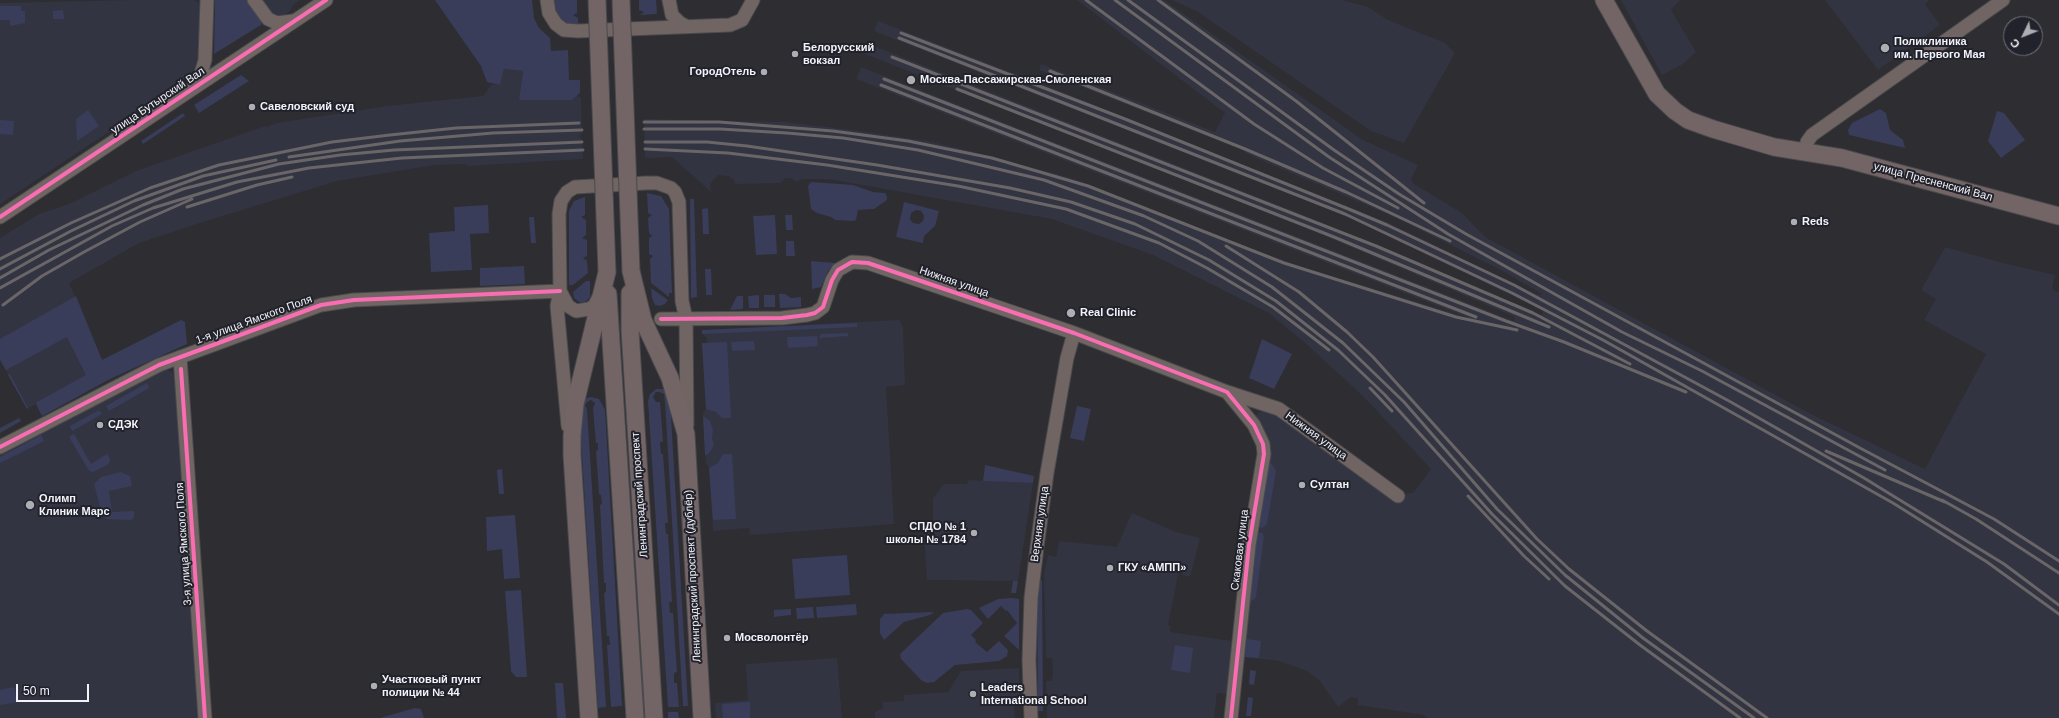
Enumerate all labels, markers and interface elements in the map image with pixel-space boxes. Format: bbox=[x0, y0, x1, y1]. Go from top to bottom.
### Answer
north arrow bbox=[2003, 16, 2043, 56]
place label: Поликлиника им. Первого Мая bbox=[1894, 35, 1985, 61]
text: С bbox=[2008, 37, 2022, 51]
place label: Белорусский вокзал bbox=[803, 41, 874, 67]
marker: Поликлиника им. Первого Мая bbox=[1879, 42, 1891, 54]
marker: Белорусский вокзал bbox=[790, 49, 800, 59]
street label: улица Бутырский Вал bbox=[109, 65, 207, 137]
place label: ГородОтель bbox=[690, 65, 756, 79]
marker: ГородОтель bbox=[759, 67, 769, 77]
place label: Москва-Пассажирская-Смоленская bbox=[920, 73, 1112, 87]
marker: Москва-Пассажирская-Смоленская bbox=[905, 74, 917, 86]
place label: Савеловский cуд bbox=[260, 100, 354, 114]
marker: Савеловский cуд bbox=[247, 102, 257, 112]
street label: улица Пресненский Вал bbox=[1872, 160, 1994, 204]
place label: Reds bbox=[1802, 215, 1829, 229]
marker: Reds bbox=[1789, 217, 1799, 227]
street label: Нижняя улица bbox=[917, 264, 991, 300]
street label: 1-я улица Ямского Поля bbox=[194, 293, 314, 347]
place label: Real Clinic bbox=[1080, 306, 1136, 320]
marker: Real Clinic bbox=[1065, 307, 1077, 319]
street label: Нижняя улица bbox=[1283, 409, 1349, 463]
place label: СДЭК bbox=[108, 418, 138, 432]
marker: СДЭК bbox=[95, 420, 105, 430]
street label: Ленинградский проспект bbox=[629, 432, 651, 558]
place label: Султан bbox=[1310, 478, 1349, 492]
marker: Султан bbox=[1297, 480, 1307, 490]
street label: 3-я улица Ямского Поля bbox=[173, 482, 195, 606]
street label: Верхняя улица bbox=[1028, 485, 1052, 563]
street label: Ленинградский проспект (дублёр) bbox=[682, 489, 704, 663]
place label: Олимп Клиник Марс bbox=[39, 492, 110, 518]
marker: Олимп Клиник Марс bbox=[24, 499, 36, 511]
street label: Скаковая улица bbox=[1228, 509, 1252, 591]
place label: СПДО № 1 школы № 1784 bbox=[886, 520, 966, 546]
marker: СПДО № 1 школы № 1784 bbox=[969, 528, 979, 538]
place label: ГКУ «АМПП» bbox=[1118, 561, 1186, 575]
marker: ГКУ «АМПП» bbox=[1105, 563, 1115, 573]
place label: Мосволонтёр bbox=[735, 631, 808, 645]
marker: Мосволонтёр bbox=[722, 633, 732, 643]
place label: Участковый пункт полиции № 44 bbox=[382, 673, 481, 699]
scale bar bbox=[18, 676, 91, 702]
marker: Участковый пункт полиции № 44 bbox=[369, 681, 379, 691]
place label: Leaders International School bbox=[981, 681, 1087, 707]
text: 50 m bbox=[23, 684, 50, 698]
marker: Leaders International School bbox=[968, 689, 978, 699]

